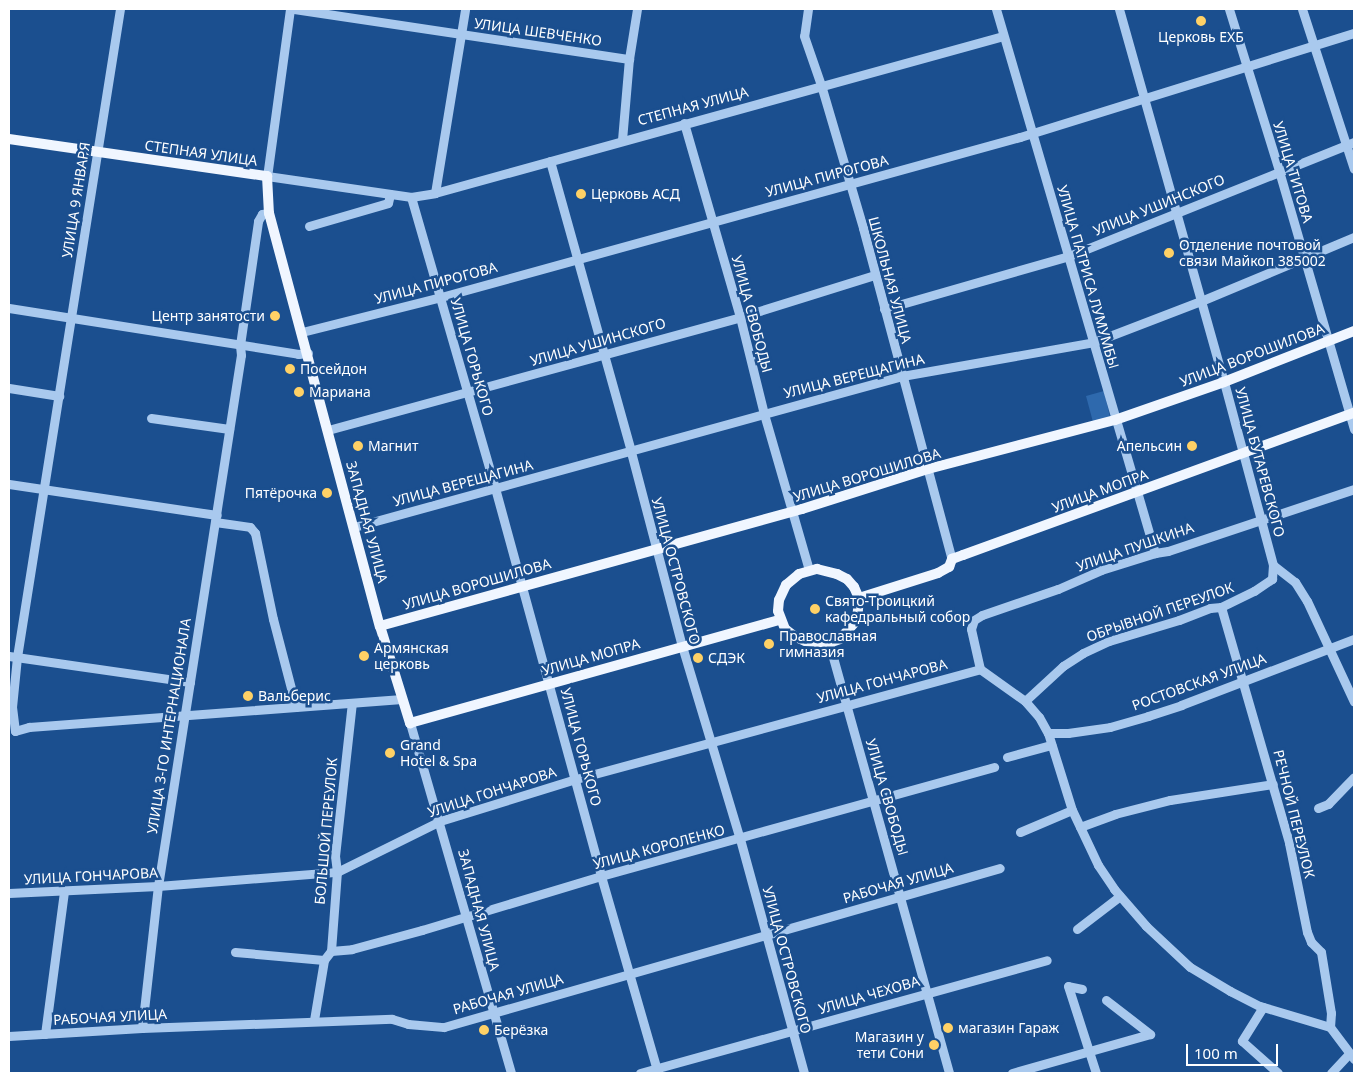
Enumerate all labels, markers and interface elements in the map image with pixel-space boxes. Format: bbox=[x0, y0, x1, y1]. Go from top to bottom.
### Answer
street label: УЛИЦА ШЕВЧЕНКО bbox=[473, 15, 603, 49]
marker: Церковь ЕХБ bbox=[1195, 15, 1207, 27]
place label: Церковь ЕХБ bbox=[1158, 29, 1244, 45]
street label: СТЕПНАЯ УЛИЦА bbox=[636, 83, 750, 129]
street label: УЛИЦА ТИТОВА bbox=[1270, 119, 1316, 225]
street label: СТЕПНАЯ УЛИЦА bbox=[144, 137, 258, 169]
street label: УЛИЦА 9 ЯНВАРЯ bbox=[59, 141, 93, 259]
street label: УЛИЦА ПИРОГОВА bbox=[764, 152, 890, 200]
street label: УЛИЦА УШИНСКОГО bbox=[1091, 171, 1227, 239]
street label: УЛИЦА ПАТРИСА ЛУМУМБЫ bbox=[1054, 183, 1122, 371]
place label: Церковь АСД bbox=[591, 186, 680, 202]
marker: Церковь АСД bbox=[575, 188, 587, 200]
street label: ШКОЛЬНАЯ УЛИЦА bbox=[865, 215, 915, 345]
place label: Отделение почтовой связи Майкоп 385002 bbox=[1179, 237, 1326, 270]
marker: Отделение почтовой связи Майкоп 385002 bbox=[1163, 247, 1175, 259]
street label: УЛИЦА СВОБОДЫ bbox=[728, 254, 776, 374]
street label: УЛИЦА ПИРОГОВА bbox=[373, 259, 499, 307]
street label: УЛИЦА ГОРЬКОГО bbox=[447, 296, 497, 418]
place label: Центр занятости bbox=[152, 308, 265, 324]
marker: Центр занятости bbox=[269, 310, 281, 322]
street label: УЛИЦА УШИНСКОГО bbox=[528, 315, 668, 369]
street label: УЛИЦА ВОРОШИЛОВА bbox=[1178, 320, 1326, 390]
street label: УЛИЦА ВЕРЕЩАГИНА bbox=[782, 350, 926, 402]
place label: Посейдон bbox=[300, 361, 367, 377]
marker: Посейдон bbox=[284, 363, 296, 375]
place label: Мариана bbox=[309, 384, 371, 400]
street label: УЛИЦА БУТАРЕВСКОГО bbox=[1232, 385, 1288, 539]
marker: Мариана bbox=[293, 386, 305, 398]
place label: Магнит bbox=[368, 438, 418, 454]
place label: Апельсин bbox=[1117, 438, 1182, 454]
marker: Магнит bbox=[352, 440, 364, 452]
marker: Апельсин bbox=[1186, 440, 1198, 452]
street label: УЛИЦА ВОРОШИЛОВА bbox=[791, 445, 943, 505]
street label: УЛИЦА ВЕРЕЩАГИНА bbox=[391, 456, 535, 510]
street label: ЗАПАДНАЯ УЛИЦА bbox=[343, 459, 391, 585]
street label: УЛИЦА МОПРА bbox=[1050, 466, 1150, 516]
place label: Пятёрочка bbox=[245, 485, 317, 501]
marker: Пятёрочка bbox=[321, 487, 333, 499]
street label: УЛИЦА ОСТРОВСКОГО bbox=[648, 495, 704, 647]
street label: УЛИЦА ПУШКИНА bbox=[1074, 519, 1196, 575]
street label: УЛИЦА ВОРОШИЛОВА bbox=[401, 555, 553, 613]
street label: ОБРЫВНОЙ ПЕРЕУЛОК bbox=[1084, 579, 1236, 645]
place label: Свято-Троицкий кафедральный собор bbox=[825, 593, 970, 626]
marker: Свято-Троицкий кафедральный собор bbox=[809, 603, 821, 615]
street label: УЛИЦА 3-ГО ИНТЕРНАЦИОНАЛА bbox=[144, 617, 194, 835]
place label: Православная гимназия bbox=[779, 628, 877, 660]
street label: УЛИЦА МОПРА bbox=[540, 635, 642, 679]
marker: Православная гимназия bbox=[763, 638, 775, 650]
place label: Армянская церковь bbox=[374, 640, 449, 672]
marker: Армянская церковь bbox=[358, 650, 370, 662]
place label: СДЭК bbox=[708, 650, 745, 666]
street label: РОСТОВСКАЯ УЛИЦА bbox=[1130, 650, 1268, 714]
marker: СДЭК bbox=[692, 652, 704, 664]
street label: УЛИЦА ГОНЧАРОВА bbox=[815, 656, 949, 706]
street label: УЛИЦА ГОРЬКОГО bbox=[557, 686, 605, 808]
place label: Вальберис bbox=[258, 688, 331, 704]
marker: Вальберис bbox=[242, 690, 254, 702]
place label: Grand Hotel & Spa bbox=[400, 737, 477, 770]
street label: УЛИЦА СВОБОДЫ bbox=[862, 737, 912, 857]
marker: Grand Hotel & Spa bbox=[384, 747, 396, 759]
street label: РЕЧНОЙ ПЕРЕУЛОК bbox=[1270, 748, 1318, 880]
street label: БОЛЬШОЙ ПЕРЕУЛОК bbox=[311, 757, 341, 905]
street label: УЛИЦА ГОНЧАРОВА bbox=[426, 763, 558, 821]
street label: УЛИЦА КОРОЛЕНКО bbox=[591, 821, 727, 873]
street label: ЗАПАДНАЯ УЛИЦА bbox=[455, 847, 503, 973]
street label: РАБОЧАЯ УЛИЦА bbox=[841, 859, 955, 907]
street label: УЛИЦА ГОНЧАРОВА bbox=[24, 864, 158, 888]
street label: УЛИЦА ОСТРОВСКОГО bbox=[759, 884, 815, 1036]
street label: РАБОЧАЯ УЛИЦА bbox=[451, 970, 565, 1018]
street label: УЛИЦА ЧЕХОВА bbox=[816, 973, 922, 1017]
street label: РАБОЧАЯ УЛИЦА bbox=[53, 1006, 167, 1028]
place label: магазин Гараж bbox=[958, 1020, 1059, 1036]
place label: Берёзка bbox=[494, 1022, 548, 1038]
marker: магазин Гараж bbox=[942, 1022, 954, 1034]
marker: Берёзка bbox=[478, 1024, 490, 1036]
place label: Магазин у тети Сони bbox=[855, 1029, 924, 1062]
scale bar bbox=[1188, 1034, 1280, 1066]
marker: Магазин у тети Сони bbox=[928, 1039, 940, 1051]
text: 100 m bbox=[1194, 1043, 1238, 1063]

